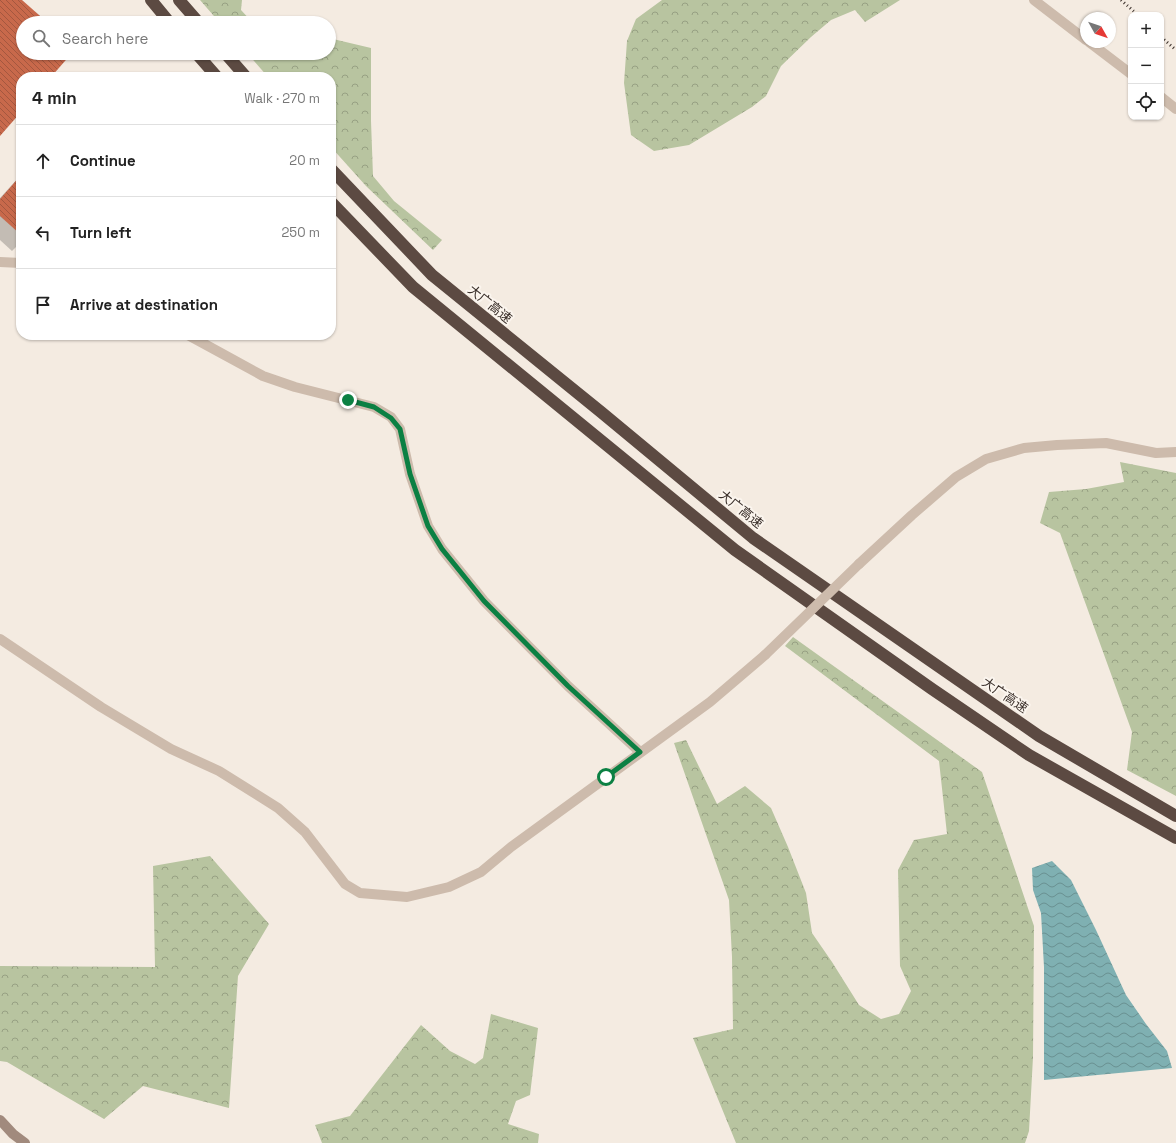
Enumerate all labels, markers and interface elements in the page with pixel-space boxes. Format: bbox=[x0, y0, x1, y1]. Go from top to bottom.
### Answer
north arrow bbox=[1080, 12, 1116, 48]
map controls bbox=[1128, 12, 1164, 120]
button: + bbox=[1128, 12, 1164, 48]
search box bbox=[16, 16, 336, 60]
icon: search bbox=[30, 27, 52, 49]
text: Search here bbox=[62, 29, 148, 48]
button: − bbox=[1128, 48, 1164, 84]
button: locate bbox=[1128, 84, 1164, 120]
text: 4 min bbox=[32, 87, 77, 109]
text: Walk · 270 m bbox=[244, 90, 320, 107]
icon: ahead bbox=[32, 150, 54, 172]
text: Continue bbox=[70, 151, 136, 170]
text: 20 m bbox=[289, 152, 320, 169]
icon: left bbox=[32, 222, 54, 244]
text: Turn left bbox=[70, 223, 132, 242]
text: 250 m bbox=[282, 224, 320, 241]
street label: 大广高速 bbox=[464, 281, 516, 327]
icon: arrive bbox=[32, 294, 54, 316]
text: Arrive at destination bbox=[70, 295, 218, 314]
route end bbox=[339, 391, 357, 409]
street label: 大广高速 bbox=[715, 486, 767, 532]
street label: 大广高速 bbox=[979, 673, 1031, 717]
route start bbox=[597, 768, 615, 786]

